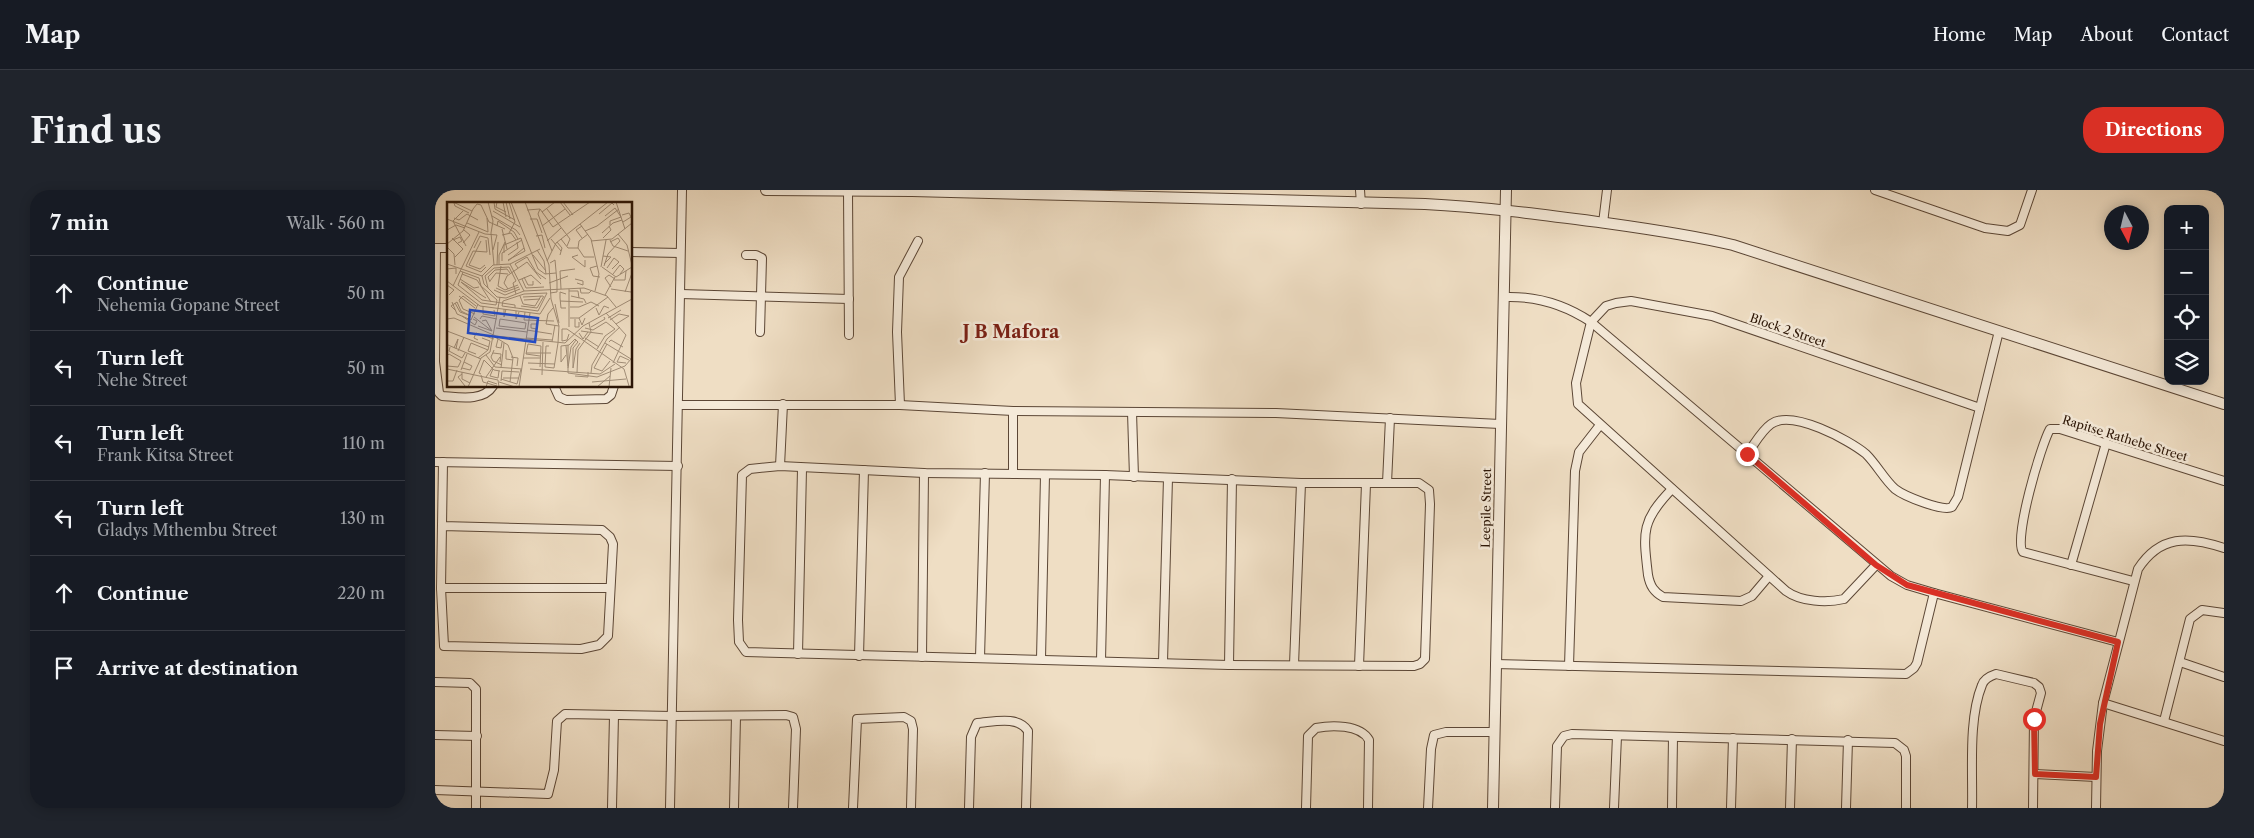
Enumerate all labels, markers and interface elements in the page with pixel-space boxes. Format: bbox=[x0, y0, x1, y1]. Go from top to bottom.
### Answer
text: Map bbox=[25, 20, 80, 49]
text: Home bbox=[1933, 24, 1986, 46]
text: Map bbox=[2014, 24, 2052, 46]
text: About bbox=[2080, 24, 2133, 46]
text: Contact bbox=[2161, 24, 2229, 46]
button: Directions bbox=[2083, 107, 2224, 153]
text: Find us bbox=[30, 109, 162, 152]
inset map bbox=[447, 202, 633, 388]
north arrow bbox=[2104, 205, 2149, 250]
map controls bbox=[2164, 205, 2209, 385]
button: + bbox=[2164, 205, 2209, 250]
text: 7 min bbox=[50, 210, 109, 235]
text: Walk · 560 m bbox=[286, 213, 385, 233]
button: − bbox=[2164, 250, 2209, 295]
text: Continue bbox=[97, 272, 189, 295]
icon: ahead bbox=[50, 279, 78, 307]
text: 50 m bbox=[347, 283, 385, 303]
text: Nehemia Gopane Street bbox=[97, 295, 280, 315]
button: locate bbox=[2164, 295, 2209, 340]
street label: Block 2 Street bbox=[1748, 310, 1829, 350]
district label: J B Mafora bbox=[960, 321, 1060, 343]
button: layers bbox=[2164, 340, 2209, 385]
text: Turn left bbox=[97, 347, 184, 370]
icon: left bbox=[50, 354, 78, 382]
text: 50 m bbox=[347, 358, 385, 378]
text: Nehe Street bbox=[97, 370, 187, 390]
street label: Rapitse Rathebe Street bbox=[2061, 412, 2190, 464]
text: Turn left bbox=[97, 422, 184, 445]
icon: left bbox=[50, 429, 78, 457]
text: 110 m bbox=[342, 433, 385, 453]
route end bbox=[1736, 443, 1759, 466]
text: Frank Kitsa Street bbox=[97, 445, 233, 465]
street label: Leepile Street bbox=[1478, 467, 1494, 548]
text: Turn left bbox=[97, 497, 184, 520]
icon: left bbox=[50, 504, 78, 532]
text: 130 m bbox=[340, 508, 385, 528]
text: Gladys Mthembu Street bbox=[97, 520, 277, 540]
icon: ahead bbox=[50, 579, 78, 607]
text: Continue bbox=[97, 582, 189, 605]
text: 220 m bbox=[337, 583, 385, 603]
icon: arrive bbox=[50, 654, 78, 682]
text: Arrive at destination bbox=[97, 657, 298, 680]
route start bbox=[2023, 708, 2046, 731]

